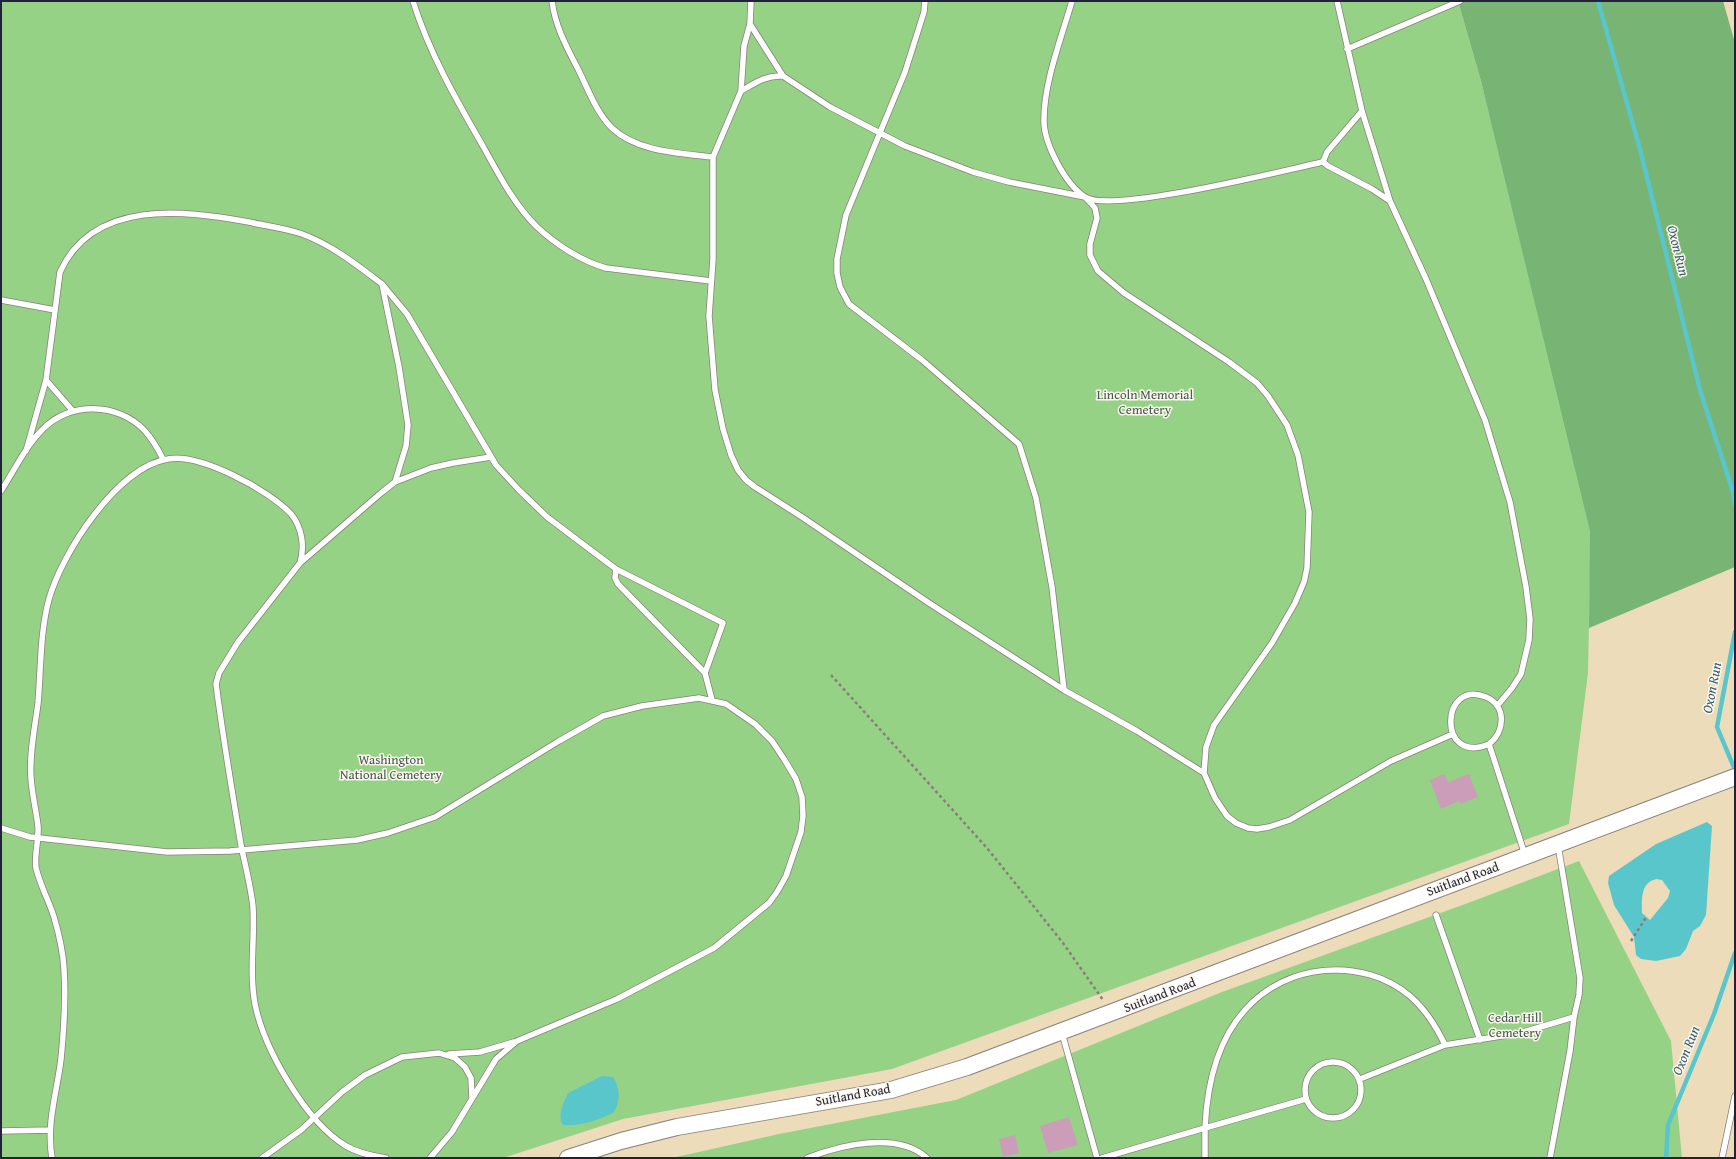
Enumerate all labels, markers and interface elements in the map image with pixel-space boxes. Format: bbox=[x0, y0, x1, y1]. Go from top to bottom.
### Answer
water label: Oxon Run bbox=[1663, 224, 1691, 278]
park label: Lincoln Memorial Cemetery bbox=[1097, 388, 1193, 419]
water label: Oxon Run bbox=[1700, 661, 1726, 715]
park label: Washington National Cemetery bbox=[340, 753, 442, 784]
street label: Suitland Road bbox=[1425, 860, 1501, 900]
street label: Suitland Road bbox=[1122, 975, 1198, 1017]
park label: Cedar Hill Cemetery bbox=[1488, 1011, 1542, 1042]
water label: Oxon Run bbox=[1670, 1024, 1704, 1078]
street label: Suitland Road bbox=[814, 1082, 892, 1110]

